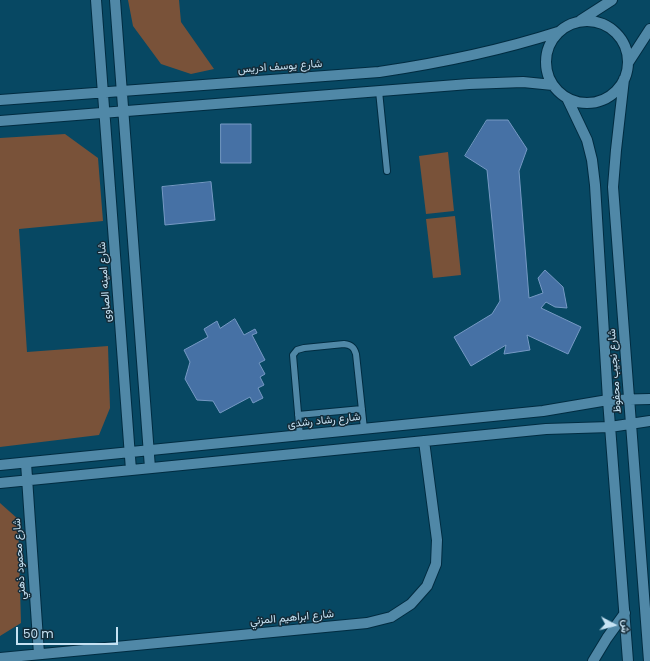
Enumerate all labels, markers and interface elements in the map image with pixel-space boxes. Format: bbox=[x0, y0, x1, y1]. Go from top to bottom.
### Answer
street label: شارع يوسف ادريس bbox=[237, 57, 323, 77]
street label: شارع امينه الصاوى bbox=[96, 241, 114, 323]
street label: شارع نجيب محفوظ bbox=[605, 328, 625, 414]
street label: شارع رشاد رشدى bbox=[287, 411, 361, 431]
street label: شارع محمود ذهني bbox=[11, 518, 29, 600]
north arrow bbox=[594, 605, 634, 645]
street label: شارع ابراهيم المزني bbox=[249, 608, 335, 628]
scale bar bbox=[18, 619, 120, 645]
text: ش bbox=[617, 619, 635, 634]
text: 50 m bbox=[23, 625, 54, 642]

